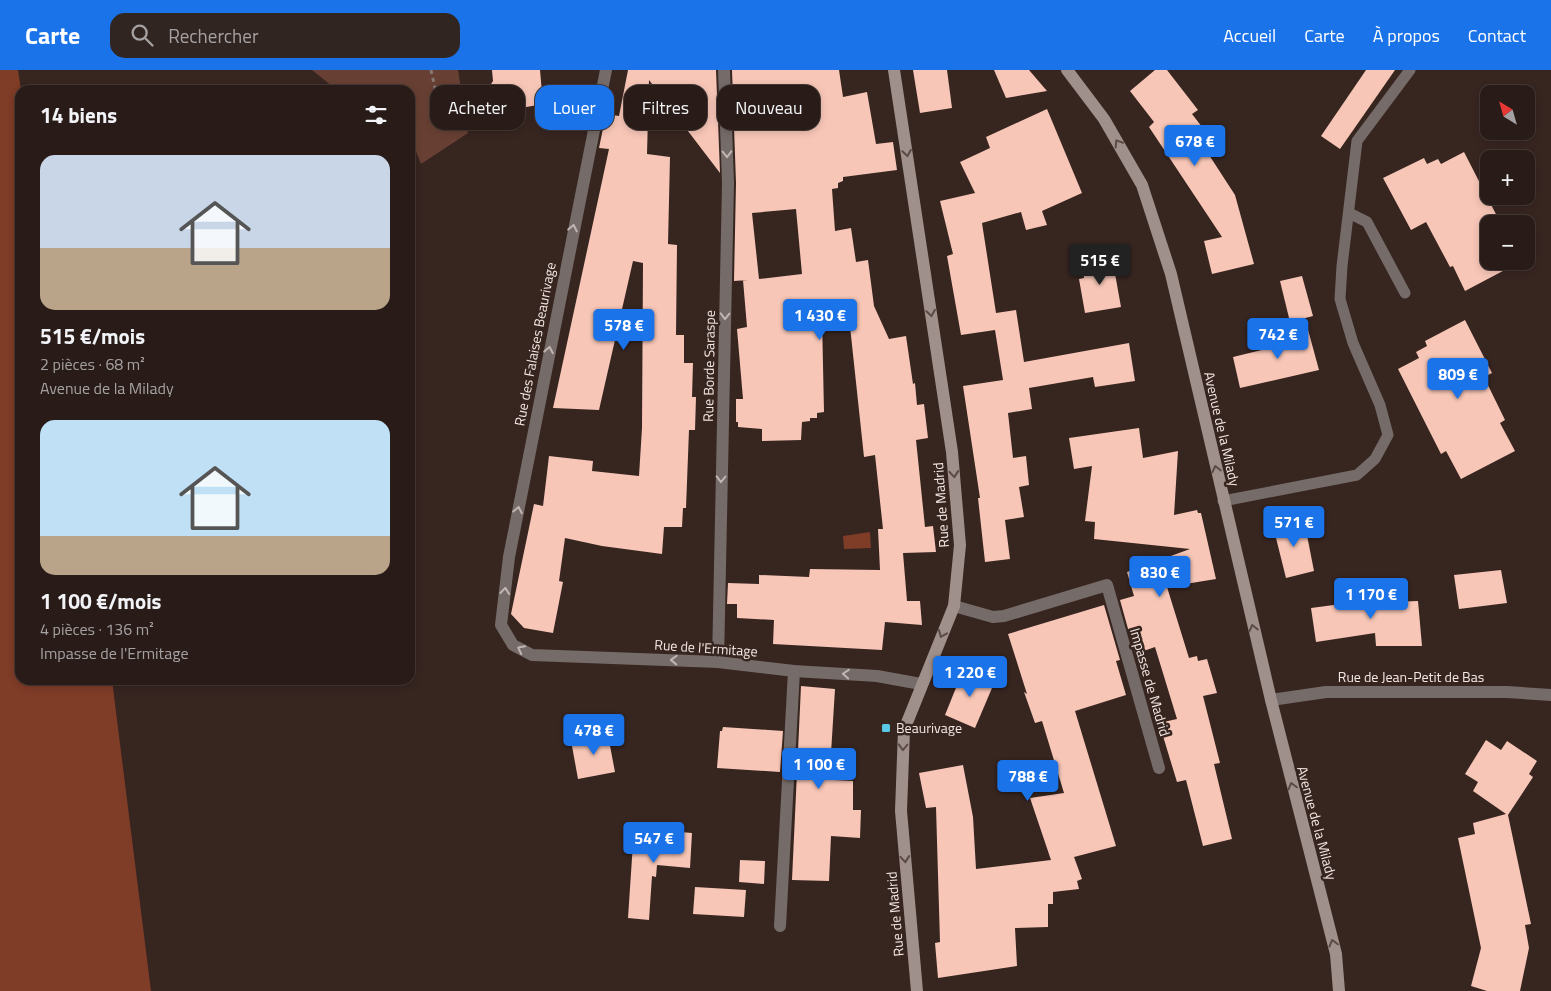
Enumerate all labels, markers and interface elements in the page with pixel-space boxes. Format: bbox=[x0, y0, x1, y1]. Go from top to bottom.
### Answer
search box bbox=[110, 13, 460, 58]
text: Carte bbox=[25, 17, 80, 53]
icon: search bbox=[128, 21, 156, 49]
text: Rechercher bbox=[168, 21, 258, 50]
text: Accueil bbox=[1223, 22, 1276, 49]
text: Carte bbox=[1304, 22, 1345, 49]
text: À propos bbox=[1373, 22, 1440, 49]
text: Contact bbox=[1468, 22, 1526, 49]
chip: Acheter bbox=[430, 85, 525, 130]
chip: Louer bbox=[535, 85, 614, 130]
chip: Filtres bbox=[624, 85, 707, 130]
chip: Nouveau bbox=[717, 85, 820, 130]
north arrow bbox=[1480, 85, 1535, 140]
map controls bbox=[1480, 85, 1535, 270]
text: 14 biens bbox=[40, 99, 117, 131]
icon: filters bbox=[362, 101, 390, 129]
pin: 678 € bbox=[1160, 124, 1230, 167]
text: 678 € bbox=[1175, 129, 1215, 153]
one-way arrow bbox=[1115, 139, 1124, 148]
one-way arrow bbox=[901, 149, 912, 157]
one-way arrow bbox=[722, 150, 732, 158]
button: + bbox=[1480, 150, 1535, 205]
icon: home bbox=[170, 188, 260, 278]
button: − bbox=[1480, 215, 1535, 270]
one-way arrow bbox=[567, 224, 578, 232]
pin: 515 € bbox=[1065, 244, 1135, 286]
text: 515 € bbox=[1080, 248, 1120, 272]
street label: Rue des Falaises Beaurivage bbox=[508, 260, 561, 428]
pin: 1 430 € bbox=[774, 298, 866, 341]
text: 1 430 € bbox=[794, 303, 846, 327]
pin: 578 € bbox=[589, 308, 659, 351]
one-way arrow bbox=[926, 309, 936, 318]
street label: Rue Borde Saraspe bbox=[697, 310, 720, 422]
one-way arrow bbox=[720, 312, 730, 320]
text: 578 € bbox=[604, 313, 644, 337]
pin: 742 € bbox=[1243, 318, 1313, 360]
text: 515 €/mois bbox=[40, 320, 145, 352]
text: 742 € bbox=[1258, 322, 1298, 346]
one-way arrow bbox=[543, 346, 554, 355]
text: 2 pièces · 68 m² bbox=[40, 352, 145, 376]
pin: 809 € bbox=[1423, 358, 1493, 400]
text: 809 € bbox=[1438, 362, 1478, 386]
street label: Avenue de la Milady bbox=[1199, 370, 1246, 488]
text: Avenue de la Milady bbox=[40, 376, 174, 400]
icon: home bbox=[170, 453, 260, 543]
street label: Rue de Madrid bbox=[927, 462, 954, 548]
one-way arrow bbox=[1211, 465, 1222, 474]
one-way arrow bbox=[948, 471, 959, 479]
one-way arrow bbox=[716, 475, 727, 483]
one-way arrow bbox=[512, 505, 523, 514]
pin: 571 € bbox=[1259, 506, 1329, 548]
text: 571 € bbox=[1274, 510, 1314, 534]
pin: 830 € bbox=[1125, 556, 1195, 598]
text: 830 € bbox=[1140, 560, 1180, 584]
pin: 1 170 € bbox=[1325, 578, 1417, 620]
text: 1 170 € bbox=[1345, 582, 1397, 606]
text: 1 100 €/mois bbox=[40, 585, 162, 617]
one-way arrow bbox=[499, 587, 510, 595]
text: 4 pièces · 136 m² bbox=[40, 617, 154, 641]
one-way arrow bbox=[1248, 623, 1259, 632]
street label: Impasse de Madrid bbox=[1125, 625, 1176, 738]
one-way arrow bbox=[938, 629, 949, 638]
street label: Rue de l'Ermitage bbox=[654, 633, 758, 662]
text: Impasse de l'Ermitage bbox=[40, 641, 189, 665]
one-way arrow bbox=[518, 645, 527, 655]
one-way arrow bbox=[670, 655, 678, 665]
pin: 1 220 € bbox=[924, 656, 1016, 698]
text: 1 220 € bbox=[944, 660, 996, 684]
street label: Rue de Jean-Petit de Bas bbox=[1338, 666, 1484, 687]
one-way arrow bbox=[842, 669, 850, 680]
pin: 478 € bbox=[559, 714, 629, 756]
place label: Beaurivage bbox=[896, 717, 962, 738]
text: 478 € bbox=[574, 718, 614, 742]
marker: Beaurivage bbox=[880, 722, 892, 734]
one-way arrow bbox=[898, 744, 908, 752]
pin: 1 100 € bbox=[773, 748, 865, 790]
text: 1 100 € bbox=[793, 752, 845, 776]
pin: 788 € bbox=[993, 760, 1063, 802]
text: 788 € bbox=[1008, 764, 1048, 788]
street label: Avenue de la Milady bbox=[1292, 764, 1343, 882]
one-way arrow bbox=[1287, 781, 1298, 790]
pin: 547 € bbox=[619, 822, 689, 864]
text: 547 € bbox=[634, 826, 674, 850]
one-way arrow bbox=[900, 855, 911, 863]
street label: Rue de Madrid bbox=[880, 871, 909, 957]
one-way arrow bbox=[1328, 938, 1339, 947]

